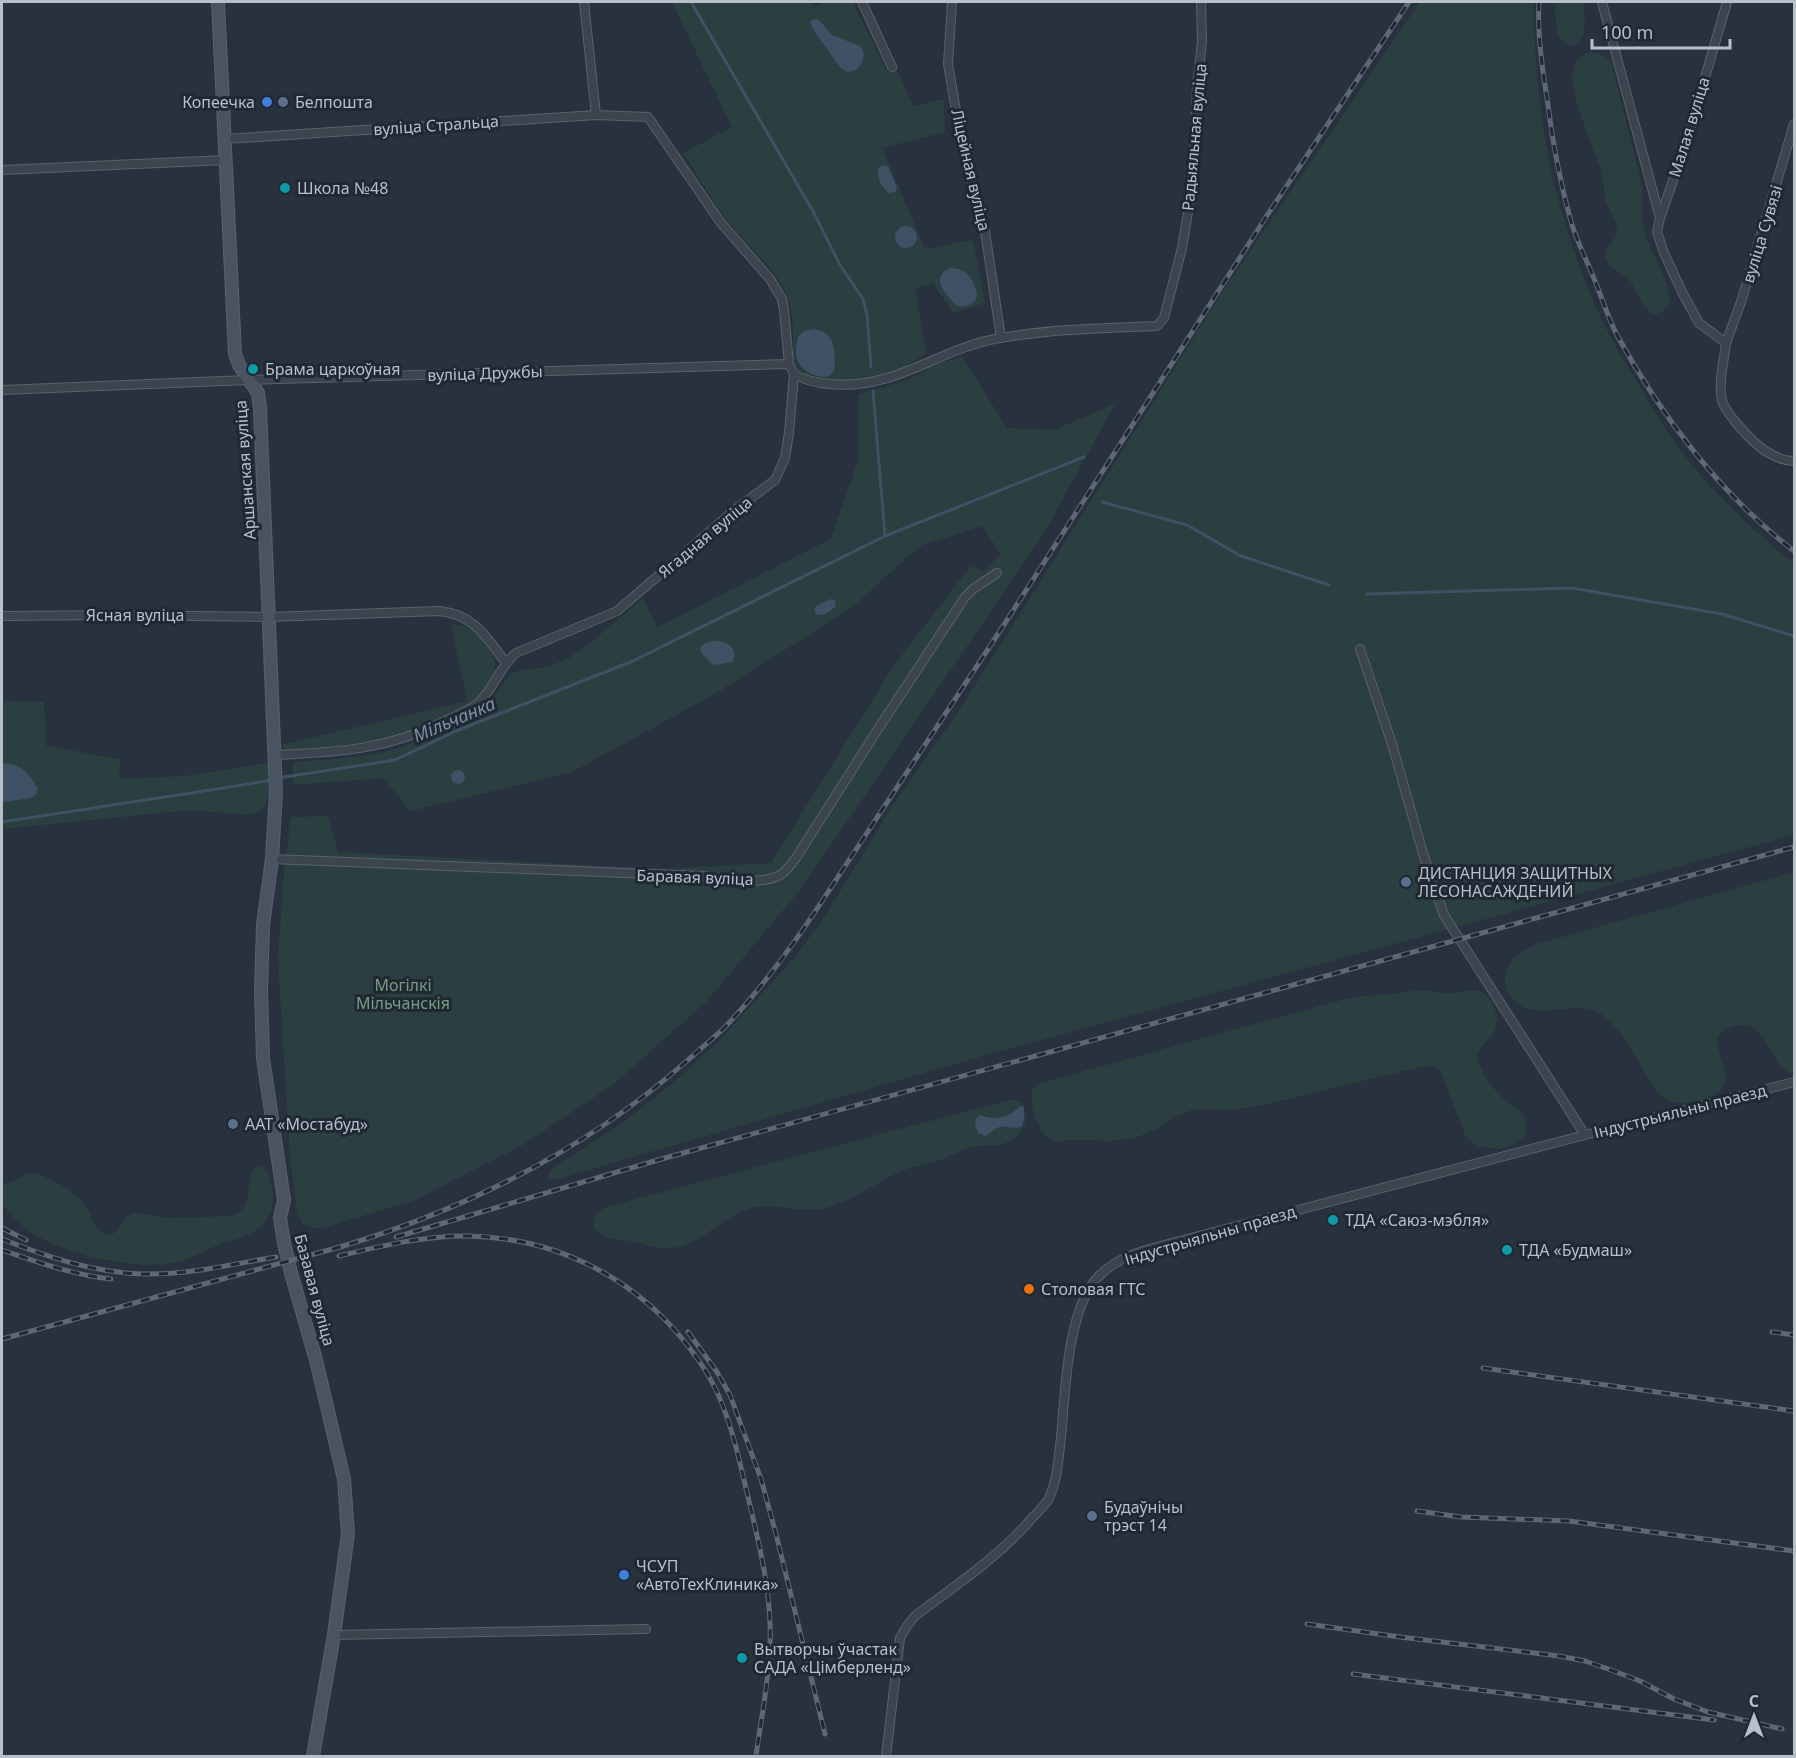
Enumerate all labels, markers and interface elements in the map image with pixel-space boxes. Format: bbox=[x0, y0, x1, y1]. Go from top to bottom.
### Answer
scale bar bbox=[1592, 12, 1730, 50]
text: 100 m bbox=[1601, 20, 1653, 44]
street label: Радыяльная вуліца bbox=[1177, 62, 1211, 212]
street label: Малая вуліца bbox=[1663, 74, 1715, 180]
place label: Копеечка bbox=[182, 91, 255, 113]
place label: Белпошта bbox=[295, 91, 373, 113]
marker: Копеечка bbox=[260, 95, 274, 109]
marker: Белпошта bbox=[276, 95, 290, 109]
street label: Ліцейная вуліца bbox=[946, 107, 996, 233]
street label: вуліца Стральца bbox=[373, 110, 499, 140]
place label: Школа №48 bbox=[297, 177, 388, 199]
marker: Школа №48 bbox=[278, 181, 292, 195]
street label: вуліца Сувязі bbox=[1737, 182, 1787, 286]
place label: Брама царкоўная bbox=[265, 358, 401, 380]
street label: вуліца Дружбы bbox=[427, 360, 543, 386]
marker: Брама царкоўная bbox=[246, 362, 260, 376]
street label: Аршанская вуліца bbox=[229, 400, 261, 540]
street label: Ягадная вуліца bbox=[653, 491, 757, 583]
street label: Ясная вуліца bbox=[86, 604, 184, 626]
water label: Мільчанка bbox=[409, 691, 499, 747]
place label: ДИСТАНЦИЯ ЗАЩИТНЫХ ЛЕСОНАСАЖДЕНИЙ bbox=[1418, 862, 1612, 902]
street label: Баравая вуліца bbox=[636, 864, 754, 890]
marker: ДИСТАНЦИЯ ЗАЩИТНЫХ ЛЕСОНАСАЖДЕНИЙ bbox=[1399, 875, 1413, 889]
park label: Могілкі Мільчанскія bbox=[356, 974, 450, 1014]
street label: Індустрыяльны праезд bbox=[1591, 1079, 1769, 1143]
place label: ААТ «Мостабуд» bbox=[245, 1113, 368, 1135]
marker: ААТ «Мостабуд» bbox=[226, 1117, 240, 1131]
street label: Індустрыяльны праезд bbox=[1122, 1200, 1298, 1270]
place label: ТДА «Саюз-мэбля» bbox=[1345, 1209, 1489, 1231]
marker: ТДА «Саюз-мэбля» bbox=[1326, 1213, 1340, 1227]
street label: Базавая вуліца bbox=[289, 1232, 341, 1348]
place label: ТДА «Будмаш» bbox=[1519, 1239, 1632, 1261]
marker: ТДА «Будмаш» bbox=[1500, 1243, 1514, 1257]
place label: Столовая ГТС bbox=[1041, 1278, 1146, 1300]
marker: Столовая ГТС bbox=[1022, 1282, 1036, 1296]
place label: Будаўнічы трэст 14 bbox=[1104, 1496, 1183, 1536]
marker: Будаўнічы трэст 14 bbox=[1085, 1509, 1099, 1523]
place label: ЧСУП «АвтоТехКлиника» bbox=[636, 1555, 778, 1595]
marker: ЧСУП «АвтоТехКлиника» bbox=[617, 1568, 631, 1582]
place label: Вытворчы ўчастак САДА «Цімберленд» bbox=[754, 1638, 911, 1678]
marker: Вытворчы ўчастак САДА «Цімберленд» bbox=[735, 1651, 749, 1665]
north arrow bbox=[1724, 1686, 1784, 1746]
text: С bbox=[1749, 1690, 1759, 1712]

